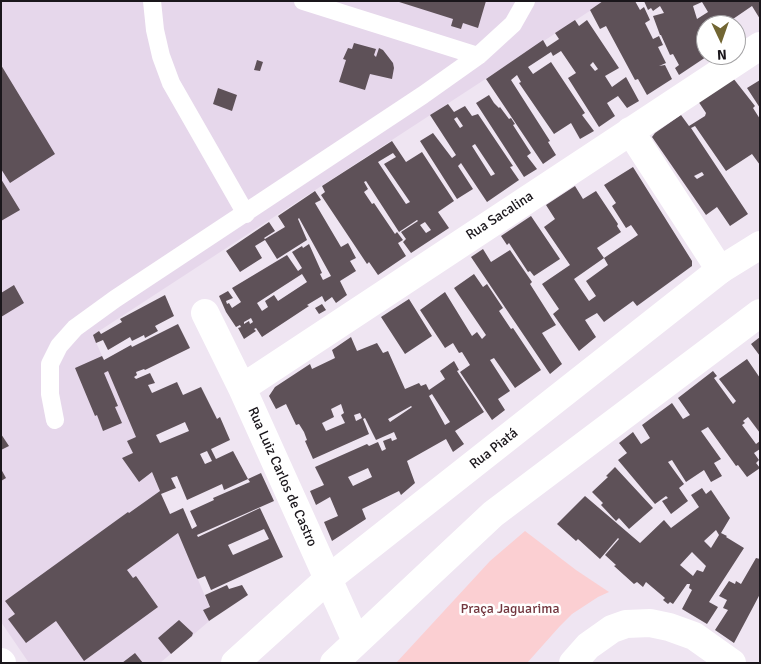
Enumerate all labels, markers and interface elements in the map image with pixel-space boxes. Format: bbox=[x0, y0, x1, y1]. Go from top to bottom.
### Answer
north arrow bbox=[696, 15, 746, 65]
text: N bbox=[716, 46, 727, 63]
street label: Rua Sacalina bbox=[463, 188, 537, 244]
street label: Rua Luiz Carlos de Castro bbox=[244, 405, 320, 549]
street label: Rua Piatá bbox=[467, 425, 521, 473]
park label: Praça Jaguarima bbox=[460, 601, 560, 617]

